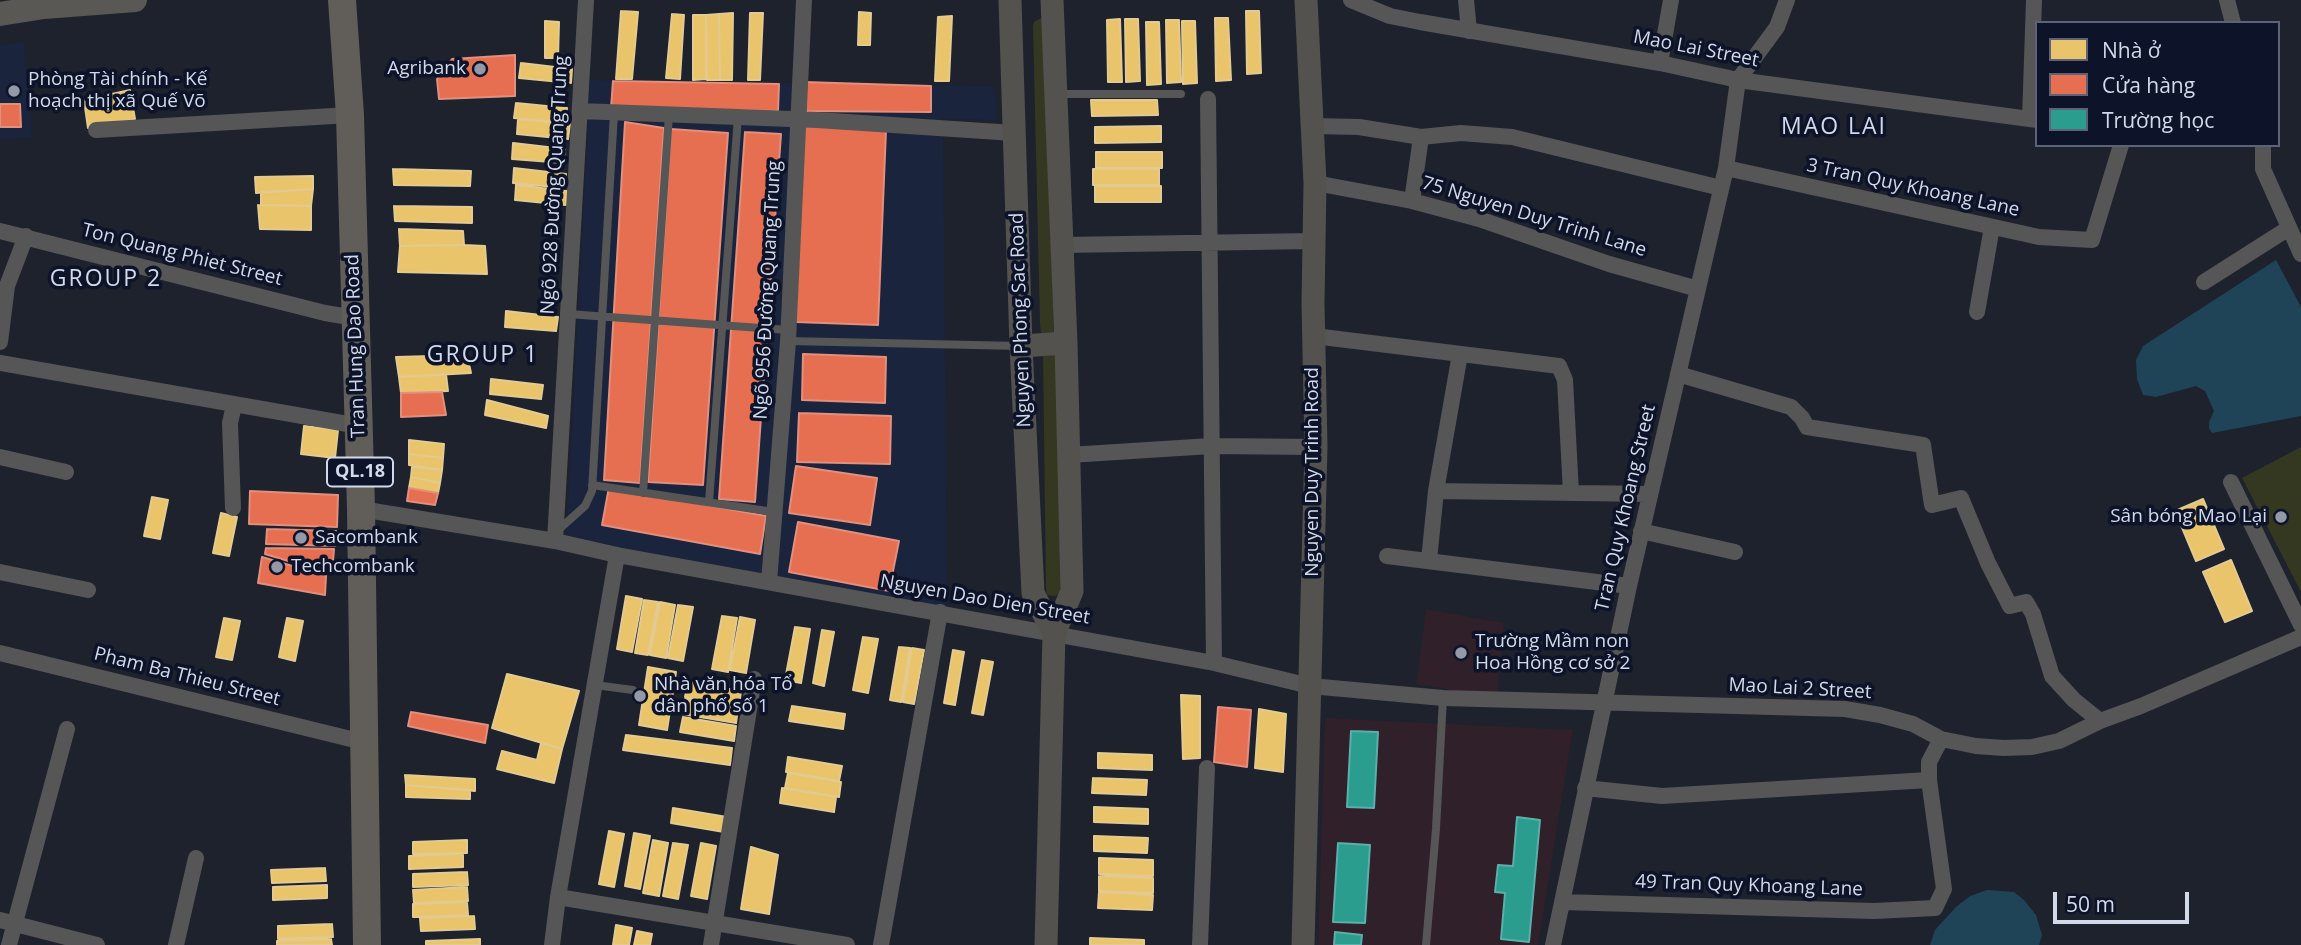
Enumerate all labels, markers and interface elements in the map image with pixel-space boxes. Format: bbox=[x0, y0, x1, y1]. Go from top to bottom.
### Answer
legend bbox=[2035, 21, 2280, 147]
street label: Mao Lai Street bbox=[1631, 26, 1761, 72]
text: Nhà ở bbox=[2102, 36, 2161, 64]
street label: Ngõ 928 Đường Quang Trung bbox=[537, 55, 573, 315]
place label: Agribank bbox=[387, 58, 466, 80]
marker: Agribank bbox=[472, 61, 488, 77]
place label: Phòng Tài chính - Kế hoạch thị xã Quế Võ bbox=[28, 69, 207, 113]
text: Cửa hàng bbox=[2102, 71, 2195, 99]
marker: Phòng Tài chính - Kế hoạch thị xã Quế Võ bbox=[6, 83, 22, 99]
text: Trường học bbox=[2102, 106, 2214, 134]
district label: MAO LAI bbox=[1782, 113, 1886, 141]
street label: 3 Tran Quy Khoang Lane bbox=[1804, 154, 2022, 222]
street label: Ngõ 956 Đường Quang Trung bbox=[750, 160, 786, 420]
street label: 75 Nguyen Duy Trinh Lane bbox=[1419, 172, 1649, 262]
street label: Nguyen Phong Sac Road bbox=[1006, 212, 1036, 428]
street label: Ton Quang Phiet Street bbox=[79, 219, 285, 291]
street label: Tran Hung Dao Road bbox=[341, 254, 371, 438]
district label: GROUP 2 bbox=[51, 265, 161, 293]
district label: GROUP 1 bbox=[428, 341, 538, 369]
street label: Nguyen Duy Trinh Road bbox=[1302, 367, 1324, 577]
street label: Tran Quy Khoang Street bbox=[1591, 402, 1661, 614]
road number: QL.18 bbox=[327, 458, 393, 486]
place label: Sân bóng Mao Lại bbox=[2110, 506, 2267, 528]
marker: Sân bóng Mao Lại bbox=[2273, 509, 2289, 525]
place label: Sacombank bbox=[315, 527, 418, 549]
marker: Sacombank bbox=[293, 530, 309, 546]
place label: Techcombank bbox=[291, 556, 415, 578]
marker: Techcombank bbox=[269, 559, 285, 575]
street label: Nguyen Dao Dien Street bbox=[878, 570, 1092, 630]
place label: Trường Mầm non Hoa Hồng cơ sở 2 bbox=[1475, 631, 1630, 675]
street label: Pham Ba Thieu Street bbox=[91, 643, 283, 711]
marker: Trường Mầm non Hoa Hồng cơ sở 2 bbox=[1453, 645, 1469, 661]
place label: Nhà văn hóa Tổ dân phố số 1 bbox=[654, 674, 793, 718]
street label: Mao Lai 2 Street bbox=[1728, 674, 1872, 704]
marker: Nhà văn hóa Tổ dân phố số 1 bbox=[632, 688, 648, 704]
street label: 49 Tran Quy Khoang Lane bbox=[1635, 871, 1863, 901]
scale bar bbox=[2056, 878, 2192, 922]
text: 50 m bbox=[2066, 890, 2115, 918]

